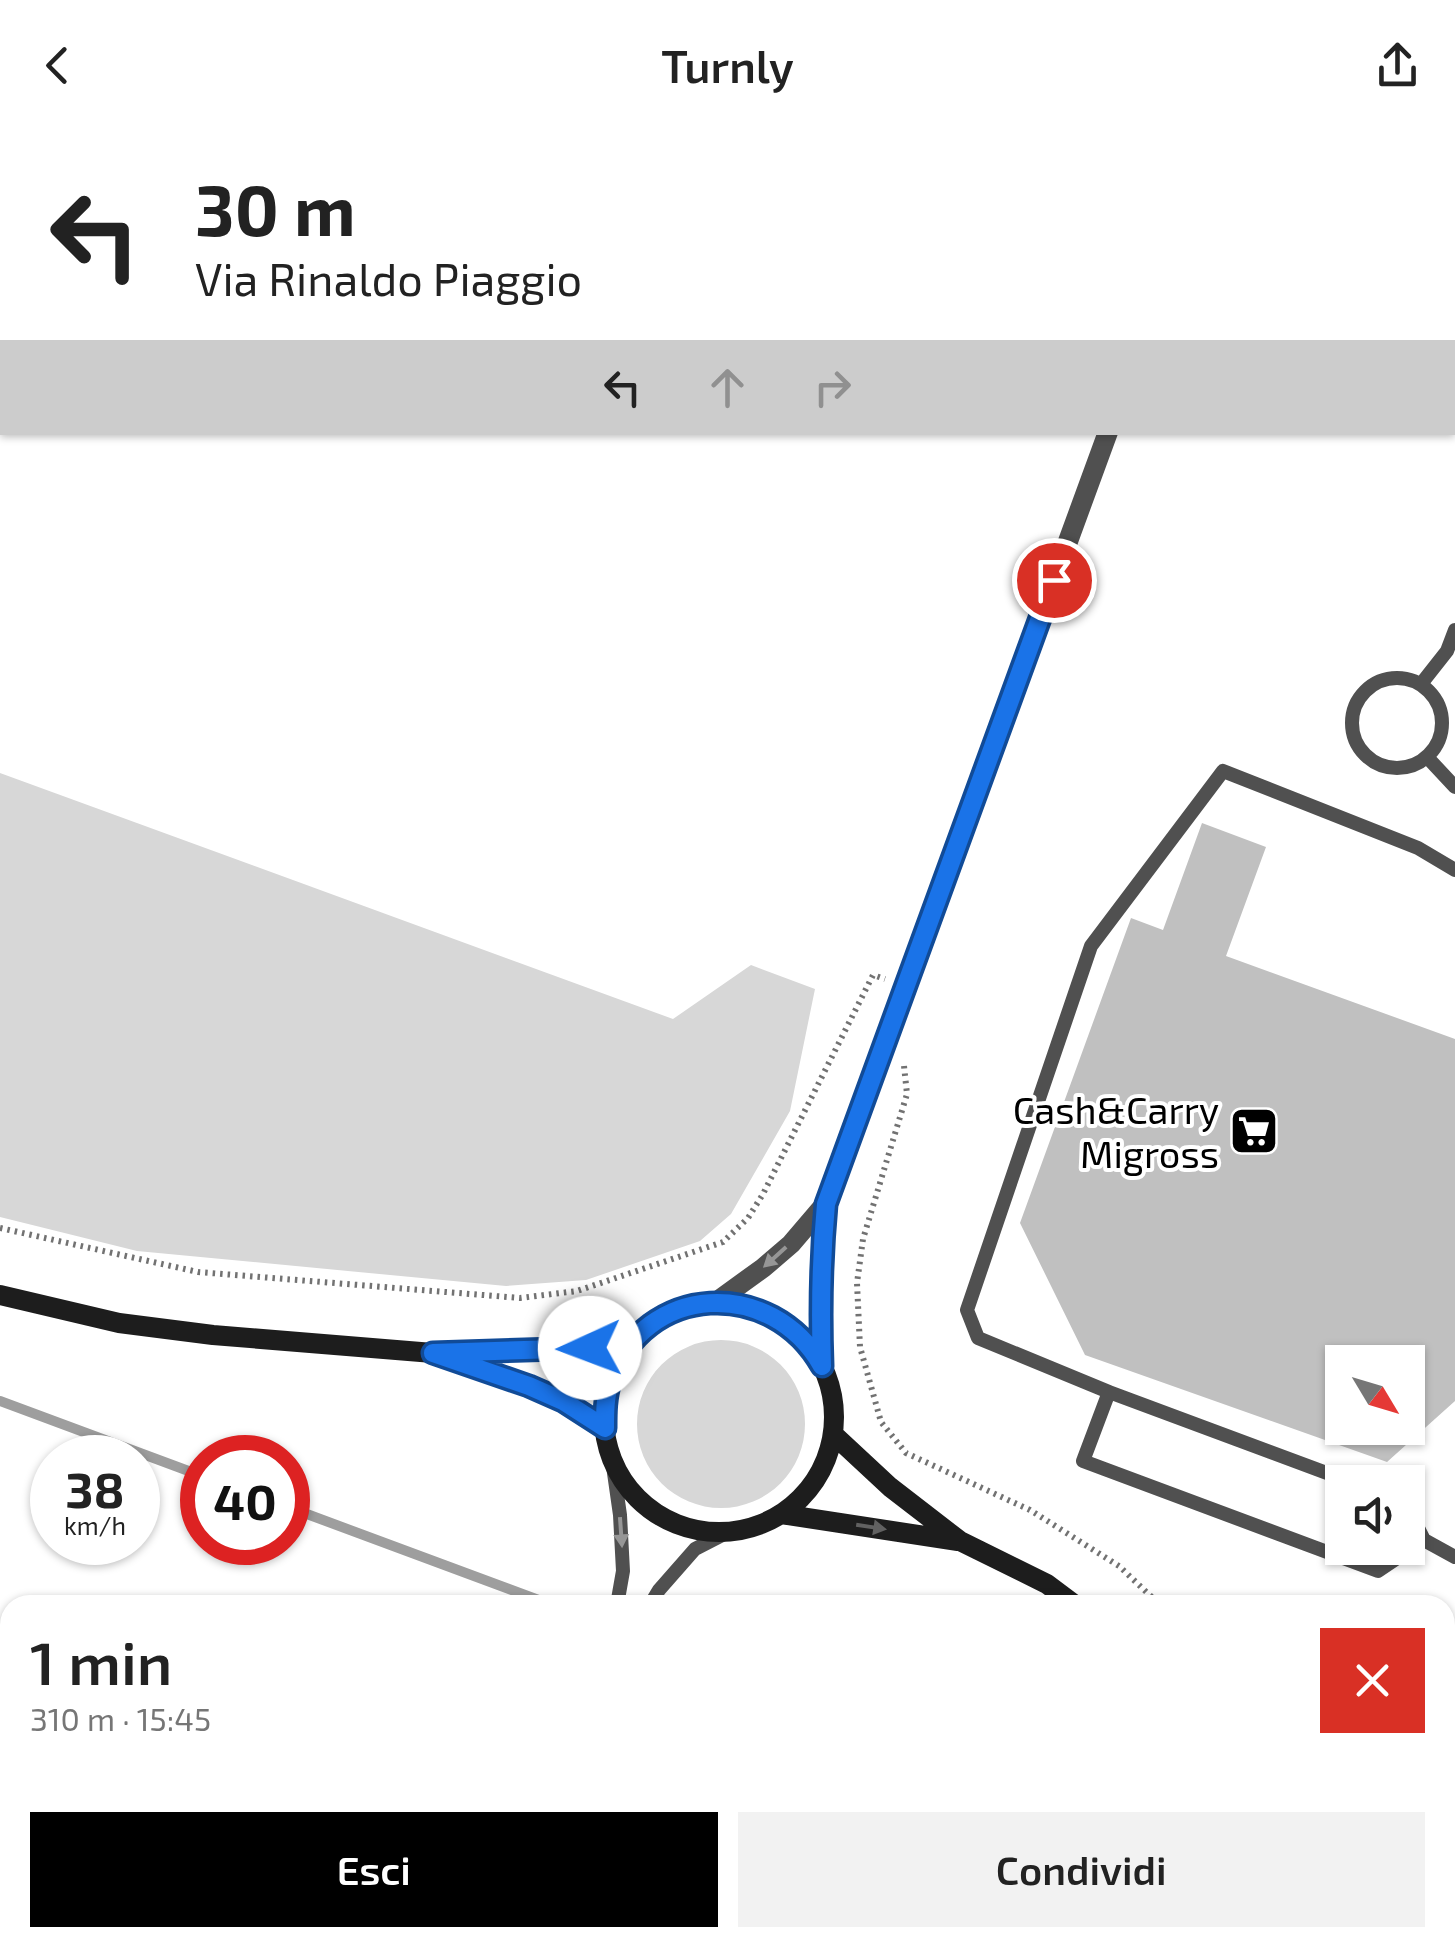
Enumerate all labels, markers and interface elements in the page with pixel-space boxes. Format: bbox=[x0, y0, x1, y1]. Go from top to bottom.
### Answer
icon: back bbox=[30, 38, 85, 93]
text: Turnly bbox=[661, 38, 794, 92]
icon: share bbox=[1370, 38, 1425, 93]
text: 30 m bbox=[195, 166, 356, 250]
icon: left bbox=[30, 170, 160, 300]
text: Via Rinaldo Piaggio bbox=[195, 251, 582, 305]
icon: left bbox=[595, 360, 650, 415]
icon: ahead bbox=[700, 360, 755, 415]
icon: right bbox=[805, 360, 860, 415]
pin bbox=[1012, 538, 1097, 623]
icon: arrive bbox=[1027, 553, 1082, 608]
place label: Cash&Carry Migross bbox=[1013, 1086, 1219, 1176]
supermarket icon: Cash&Carry Migross bbox=[1228, 1105, 1280, 1157]
one-way arrow bbox=[763, 1246, 788, 1268]
position arrow bbox=[538, 1296, 642, 1400]
north arrow bbox=[1325, 1345, 1425, 1445]
map controls bbox=[1325, 1345, 1425, 1565]
speed limit sign: 40 bbox=[180, 1435, 310, 1565]
text: 38 bbox=[65, 1458, 125, 1518]
button: sound bbox=[1325, 1465, 1425, 1565]
text: km/h bbox=[64, 1510, 126, 1540]
one-way arrow bbox=[613, 1517, 629, 1549]
one-way arrow bbox=[855, 1520, 887, 1536]
text: 1 min bbox=[30, 1625, 172, 1697]
button: close bbox=[1320, 1628, 1425, 1733]
text: 310 m · 15:45 bbox=[30, 1699, 211, 1737]
button: Esci bbox=[30, 1812, 718, 1927]
button: Condividi bbox=[738, 1812, 1425, 1927]

